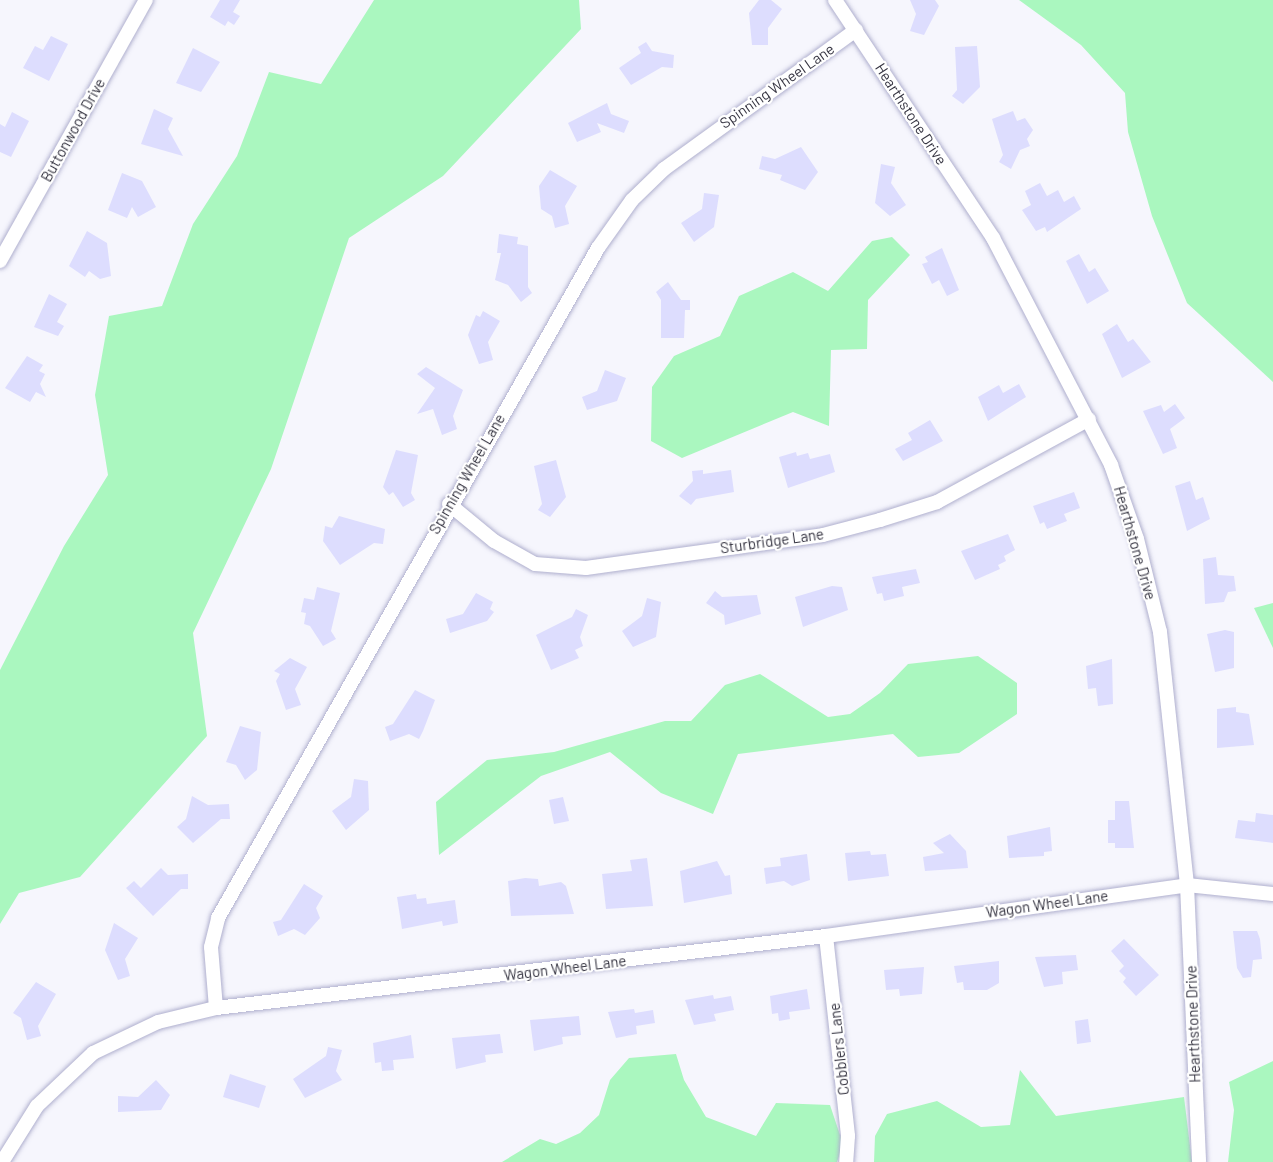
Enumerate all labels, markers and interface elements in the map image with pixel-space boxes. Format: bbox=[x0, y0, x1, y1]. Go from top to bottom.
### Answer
street label: Spinning Wheel Lane bbox=[716, 40, 838, 132]
street label: Hearthstone Drive bbox=[871, 60, 951, 168]
street label: Buttonwood Drive bbox=[37, 75, 109, 185]
street label: Spinning Wheel Lane bbox=[425, 411, 509, 537]
street label: Hearthstone Drive bbox=[1110, 484, 1160, 602]
street label: Sturbridge Lane bbox=[719, 525, 825, 557]
street label: Wagon Wheel Lane bbox=[985, 887, 1109, 921]
street label: Wagon Wheel Lane bbox=[503, 952, 627, 984]
street label: Hearthstone Drive bbox=[1182, 965, 1204, 1083]
street label: Cobblers Lane bbox=[825, 1002, 853, 1096]

